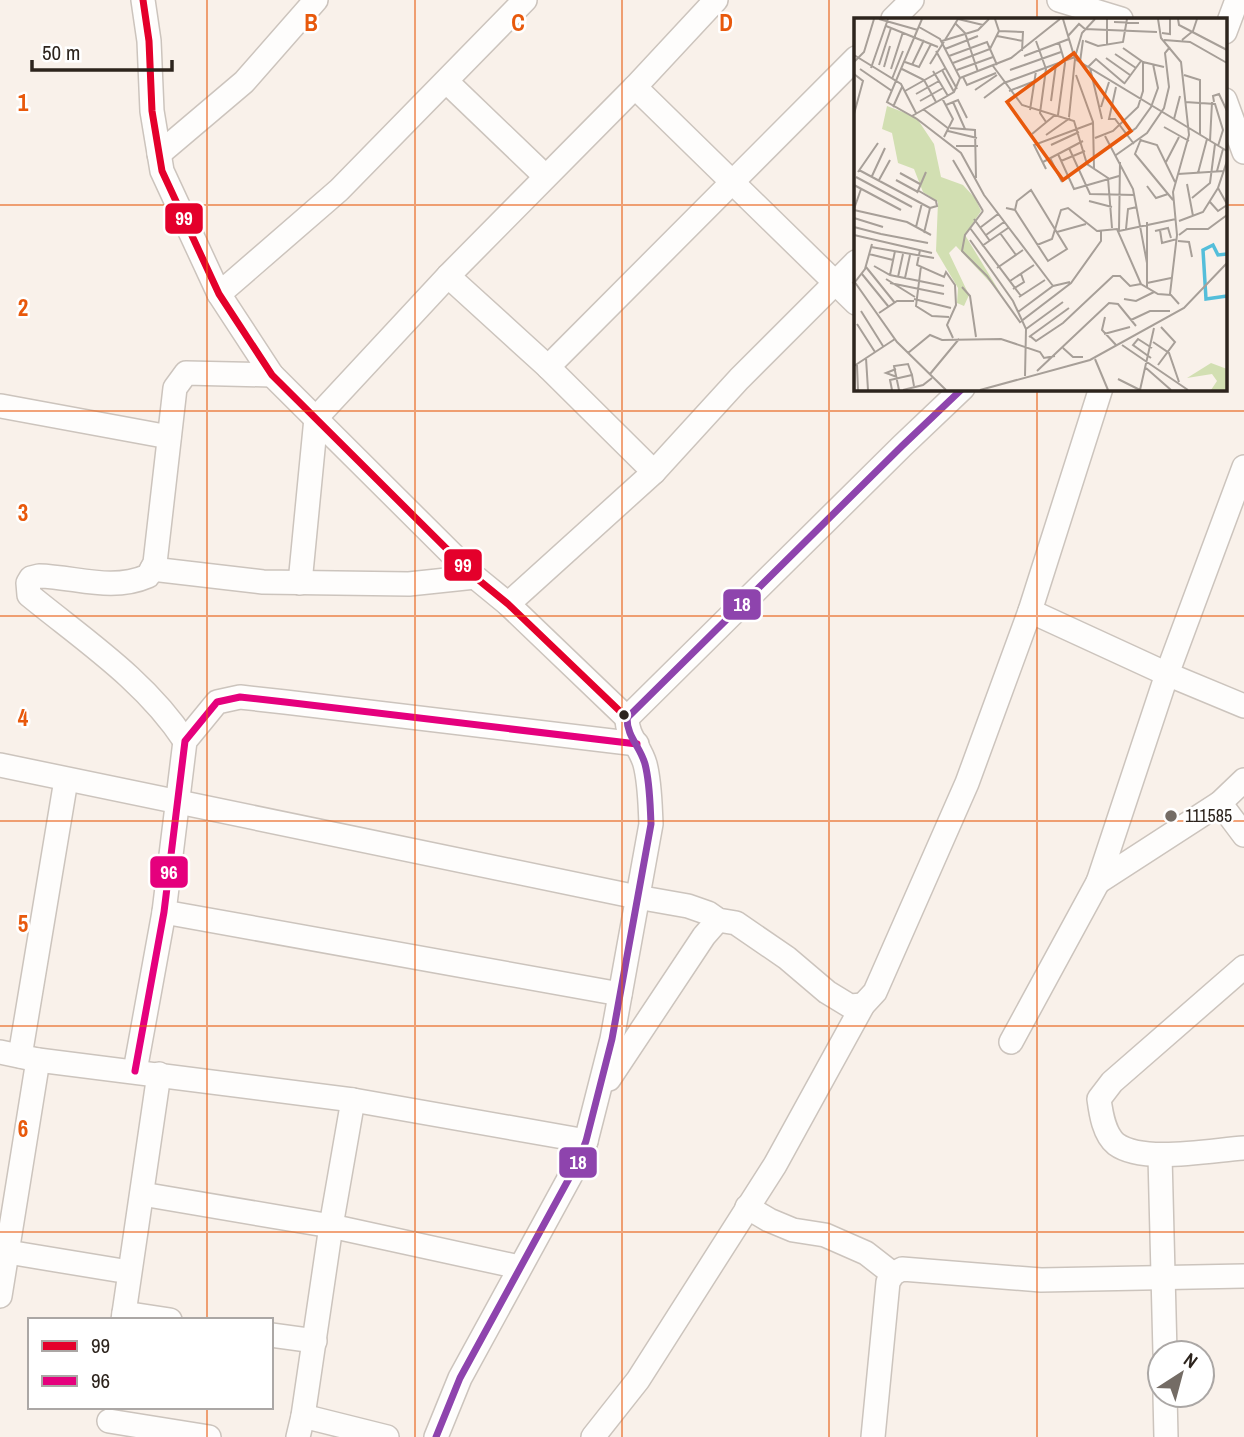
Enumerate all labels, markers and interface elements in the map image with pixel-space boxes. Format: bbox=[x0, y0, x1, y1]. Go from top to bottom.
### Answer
text: B bbox=[304, 7, 318, 38]
text: C bbox=[511, 7, 525, 38]
text: D bbox=[719, 7, 733, 38]
inset map bbox=[854, 18, 1226, 390]
scale bar bbox=[32, 28, 172, 72]
text: 50 m bbox=[42, 38, 80, 67]
text: 1 bbox=[18, 87, 29, 118]
line badge: 99 bbox=[164, 202, 204, 235]
text: 99 bbox=[175, 205, 193, 231]
text: 2 bbox=[18, 292, 28, 323]
text: 3 bbox=[18, 497, 28, 528]
line badge: 99 bbox=[443, 548, 483, 582]
text: 99 bbox=[454, 552, 472, 578]
line badge: 18 bbox=[722, 588, 762, 621]
text: 18 bbox=[733, 591, 751, 617]
text: 4 bbox=[18, 702, 29, 733]
unlabelled marker bbox=[617, 708, 631, 722]
place label: 111585 bbox=[1185, 803, 1232, 828]
marker: 111585 bbox=[1163, 808, 1179, 824]
line badge: 96 bbox=[149, 855, 189, 889]
text: 96 bbox=[160, 859, 178, 885]
text: 5 bbox=[18, 908, 28, 939]
text: 6 bbox=[18, 1113, 28, 1144]
line badge: 18 bbox=[558, 1146, 598, 1179]
text: 18 bbox=[569, 1149, 587, 1175]
legend bbox=[28, 1318, 273, 1409]
text: 99 bbox=[91, 1331, 110, 1360]
north arrow bbox=[1146, 1339, 1216, 1409]
text: N bbox=[1179, 1346, 1203, 1374]
text: 96 bbox=[91, 1366, 110, 1395]

